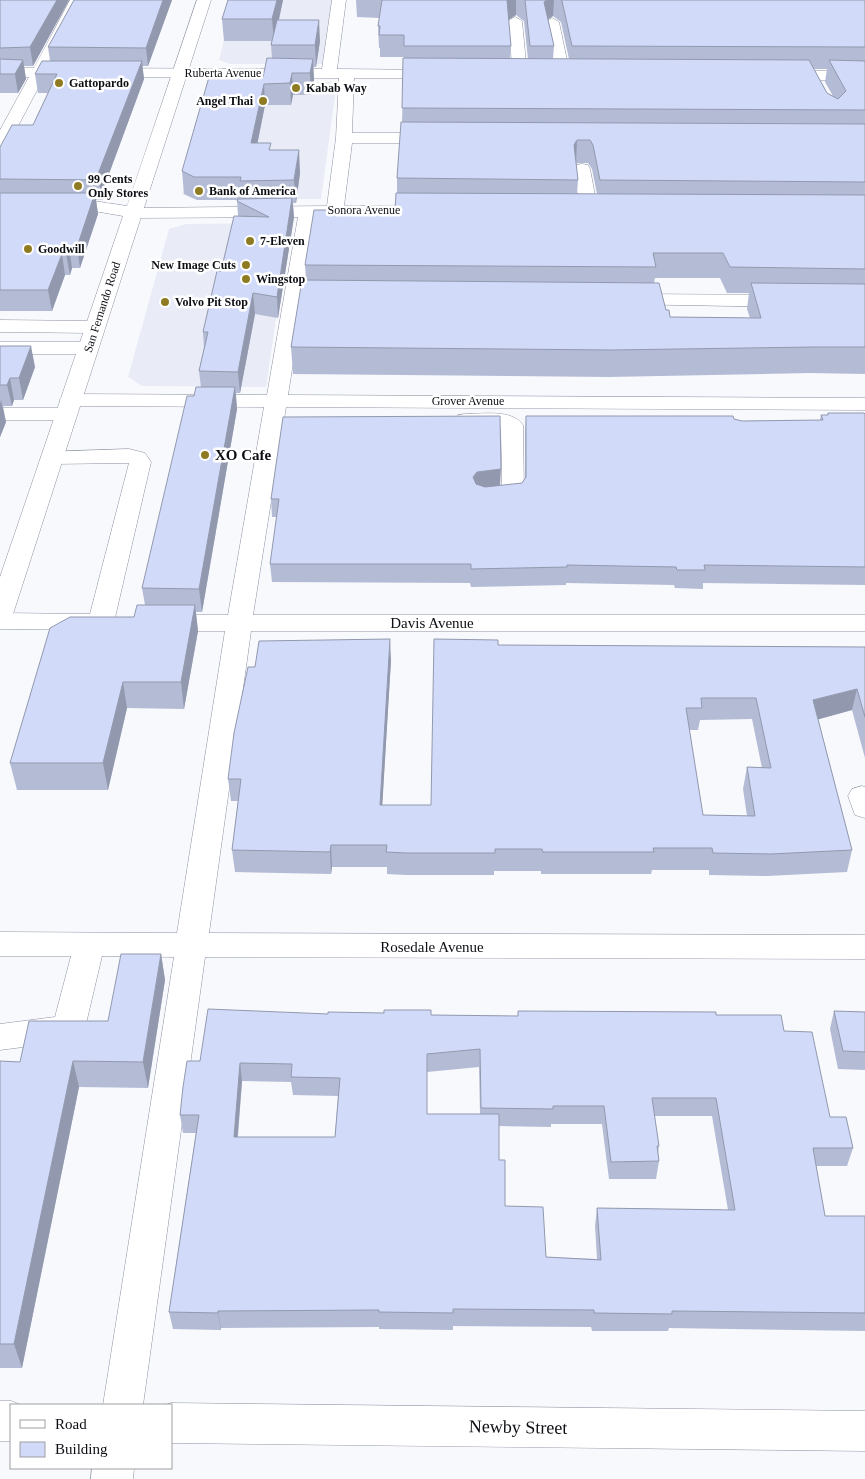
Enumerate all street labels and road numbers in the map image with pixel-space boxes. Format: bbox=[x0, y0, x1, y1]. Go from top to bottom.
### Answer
street label: Ruberta Avenue bbox=[185, 66, 261, 80]
street label: Sonora Avenue bbox=[328, 203, 400, 217]
street label: San Fernando Road bbox=[81, 260, 123, 354]
street label: Grover Avenue bbox=[432, 394, 504, 408]
street label: Davis Avenue bbox=[390, 615, 474, 631]
street label: Rosedale Avenue bbox=[380, 939, 484, 955]
street label: Newby Street bbox=[469, 1416, 567, 1438]

